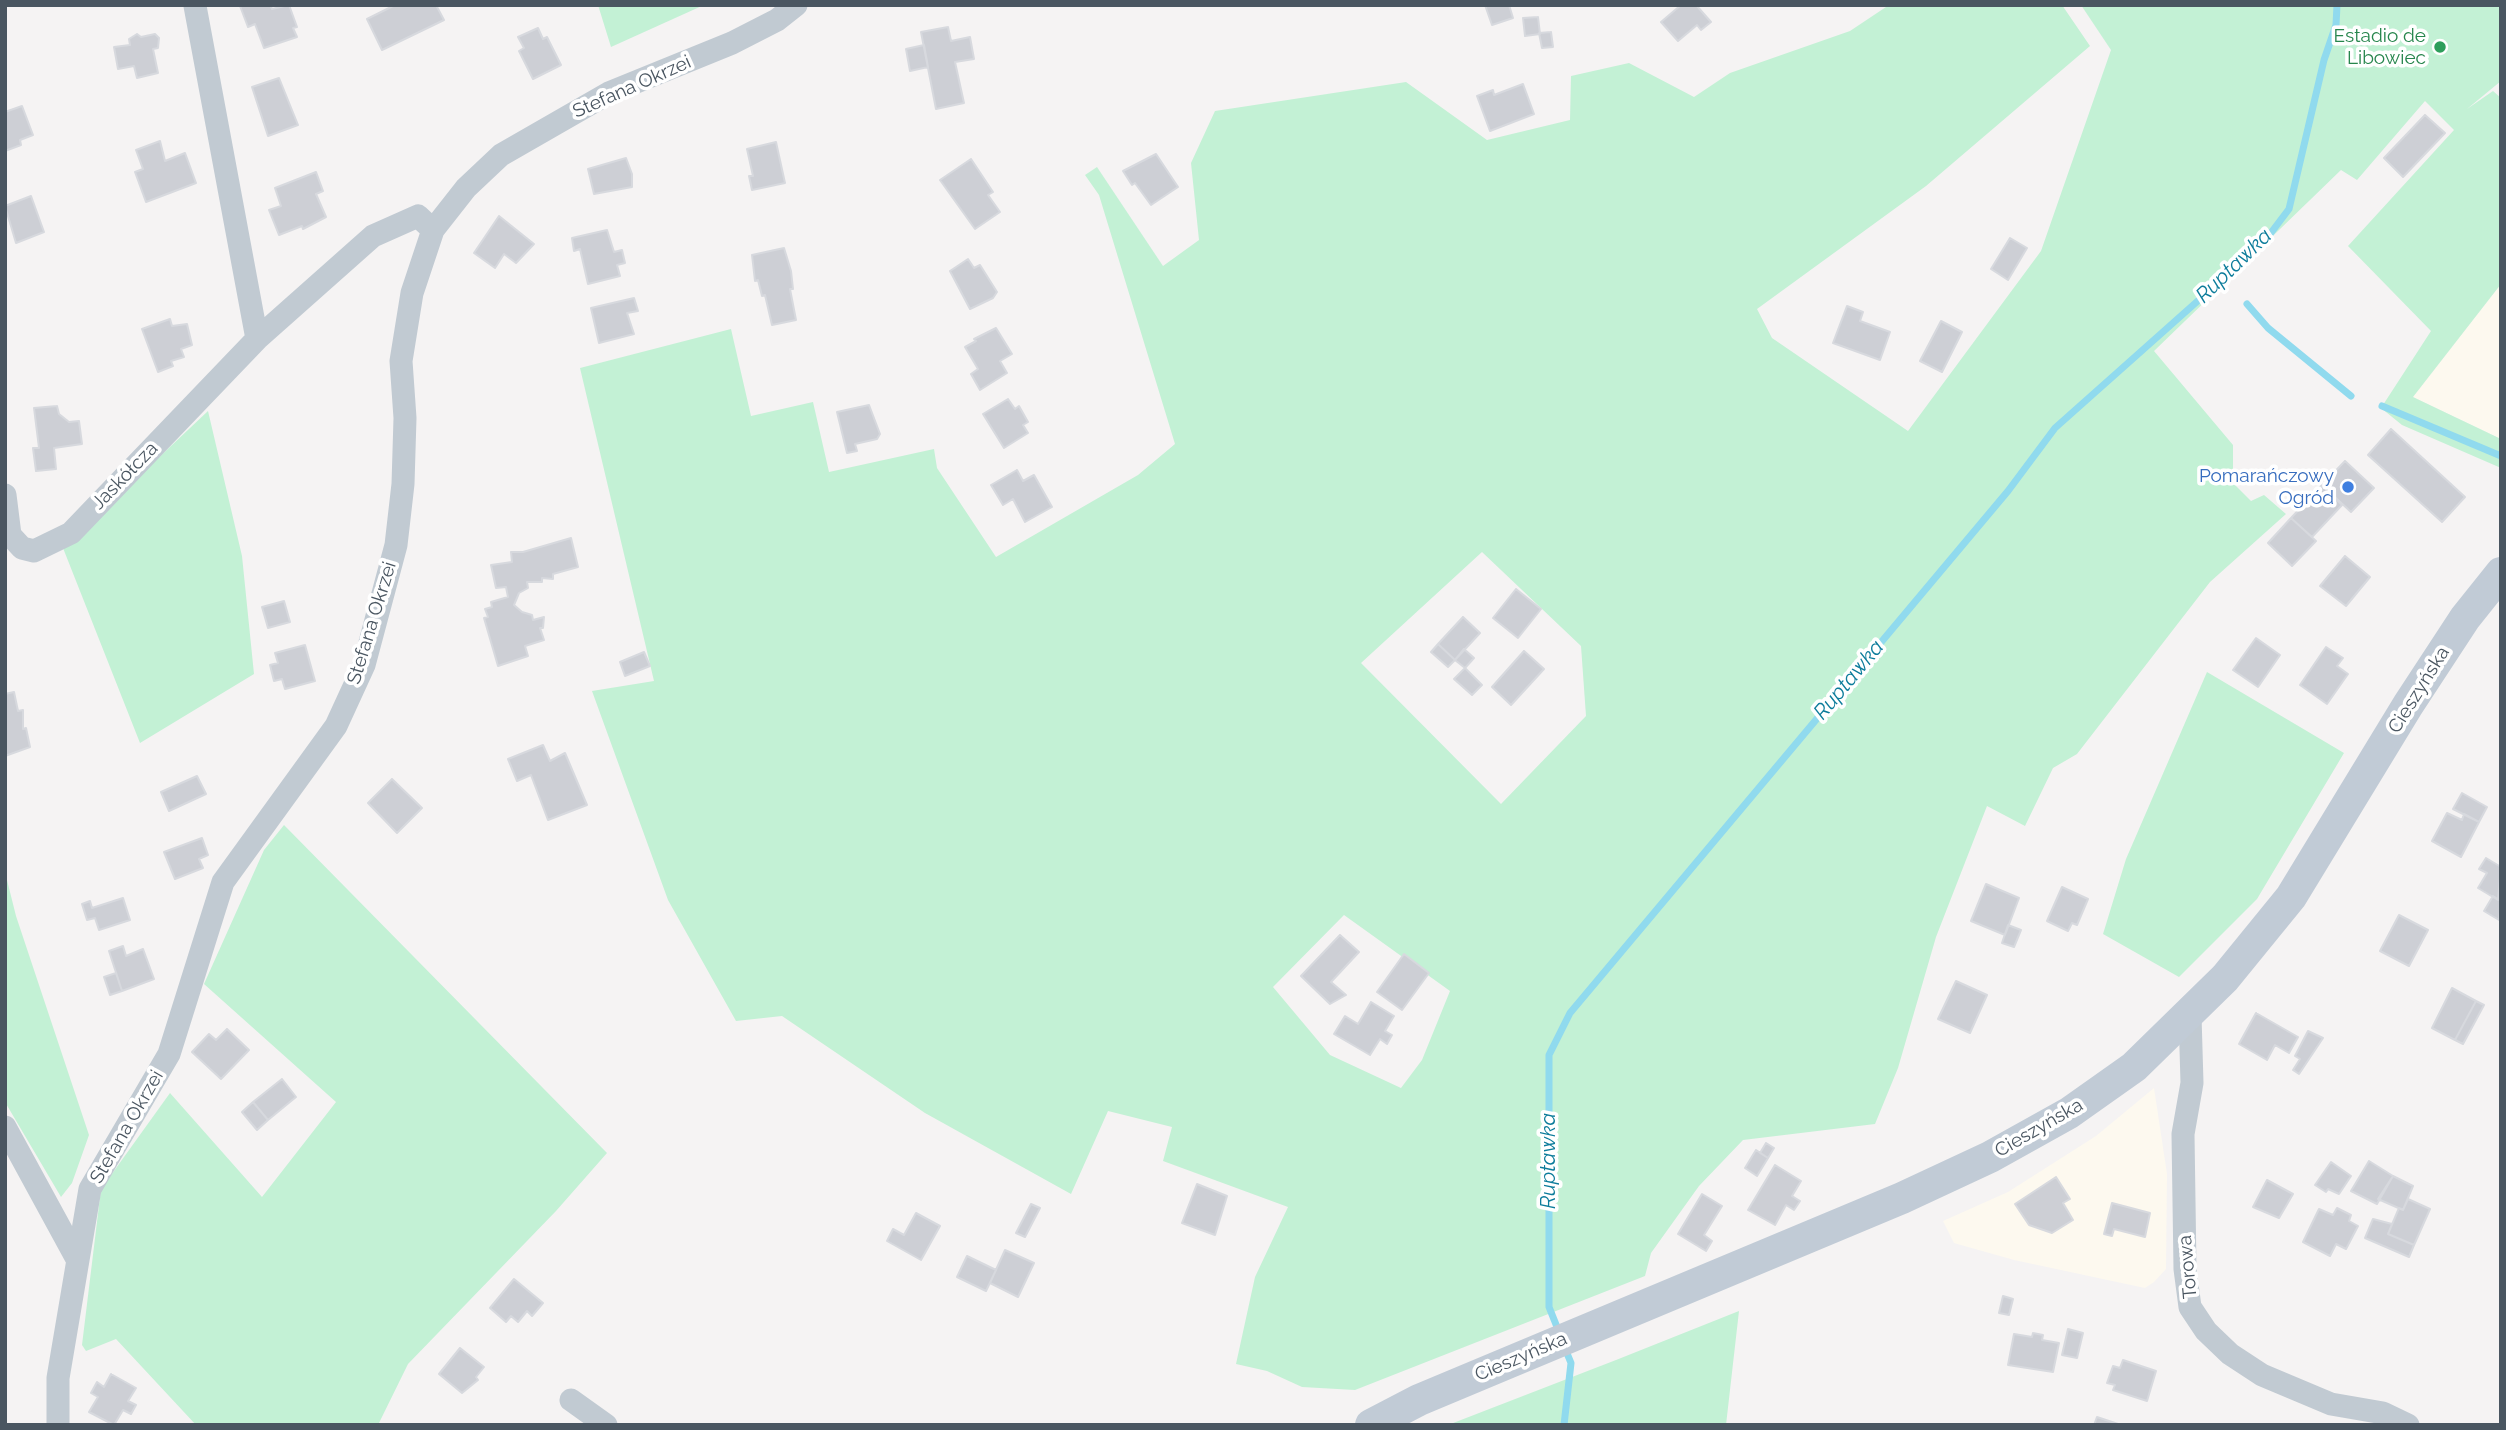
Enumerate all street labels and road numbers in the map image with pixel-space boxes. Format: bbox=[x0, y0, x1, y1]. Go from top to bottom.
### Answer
street label: Stefana Okrzei bbox=[569, 51, 695, 123]
street label: Jaskółcza bbox=[87, 437, 163, 515]
street label: Stefana Okrzei bbox=[343, 559, 401, 687]
street label: Cieszyńska bbox=[2383, 642, 2455, 738]
street label: Stefana Okrzei bbox=[85, 1066, 169, 1188]
street label: Cieszyńska bbox=[1991, 1094, 2087, 1162]
street label: Torowa bbox=[2174, 1234, 2202, 1300]
street label: Cieszyńska bbox=[1472, 1327, 1570, 1387]

